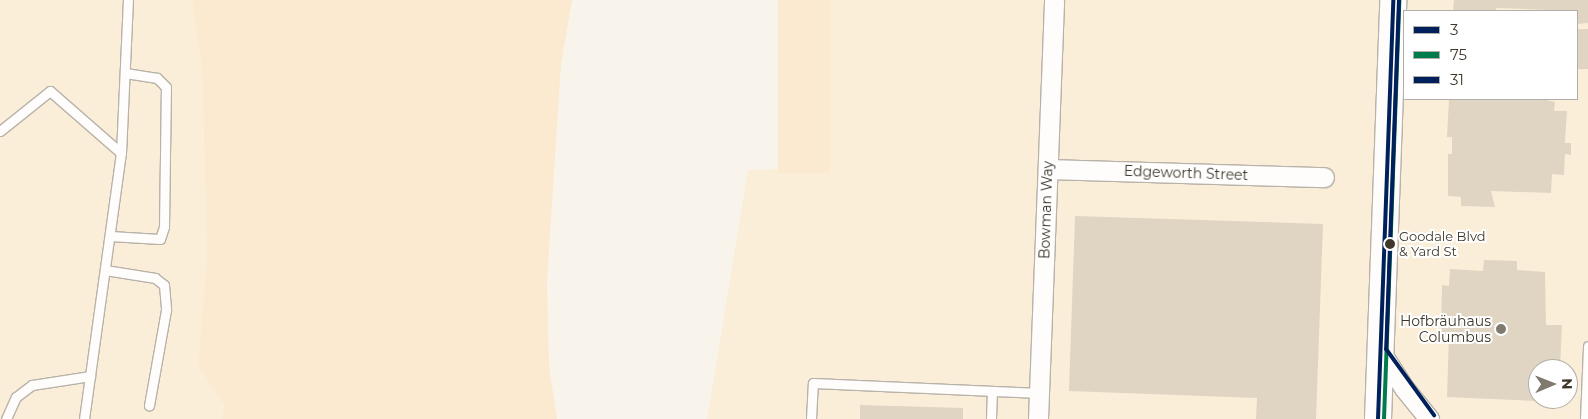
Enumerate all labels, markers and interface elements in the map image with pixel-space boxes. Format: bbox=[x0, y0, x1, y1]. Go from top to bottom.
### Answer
legend bbox=[1403, 10, 1578, 100]
text: 3 bbox=[1450, 20, 1458, 39]
text: 75 bbox=[1450, 45, 1467, 64]
text: 31 bbox=[1450, 70, 1464, 89]
street label: Bowman Way bbox=[1036, 161, 1056, 259]
street label: Edgeworth Street bbox=[1123, 162, 1249, 184]
place label: Goodale Blvd & Yard St bbox=[1399, 229, 1486, 260]
marker: Goodale Blvd & Yard St bbox=[1385, 239, 1395, 249]
place label: Hofbräuhaus Columbus bbox=[1400, 313, 1491, 346]
marker: Hofbräuhaus Columbus bbox=[1495, 323, 1507, 335]
north arrow bbox=[1528, 359, 1578, 409]
text: N bbox=[1558, 378, 1576, 390]

